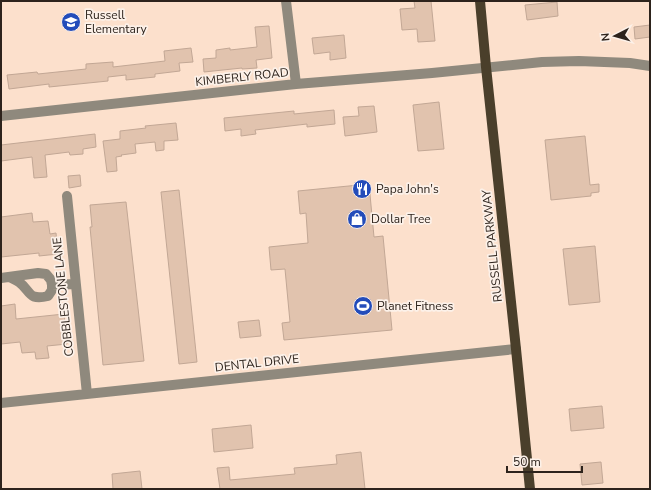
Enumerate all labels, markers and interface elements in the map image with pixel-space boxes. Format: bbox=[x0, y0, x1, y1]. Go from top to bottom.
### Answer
place label: Russell Elementary bbox=[85, 7, 148, 37]
school or university icon: Russell Elementary bbox=[60, 11, 82, 33]
north arrow bbox=[595, 16, 635, 56]
text: N bbox=[598, 32, 613, 42]
street label: KIMBERLY ROAD bbox=[194, 64, 290, 90]
restaurant icon: Papa John's bbox=[351, 178, 373, 200]
place label: Papa John's bbox=[376, 181, 439, 197]
street label: RUSSELL PARKWAY bbox=[478, 188, 506, 303]
shop icon: Dollar Tree bbox=[346, 208, 368, 230]
place label: Dollar Tree bbox=[371, 211, 431, 227]
street label: COBBLESTONE LANE bbox=[49, 237, 77, 357]
sports icon: Planet Fitness bbox=[352, 295, 374, 317]
place label: Planet Fitness bbox=[377, 298, 454, 314]
street label: DENTAL DRIVE bbox=[214, 351, 300, 375]
scale bar bbox=[507, 448, 582, 474]
text: 50 m bbox=[513, 454, 541, 470]

